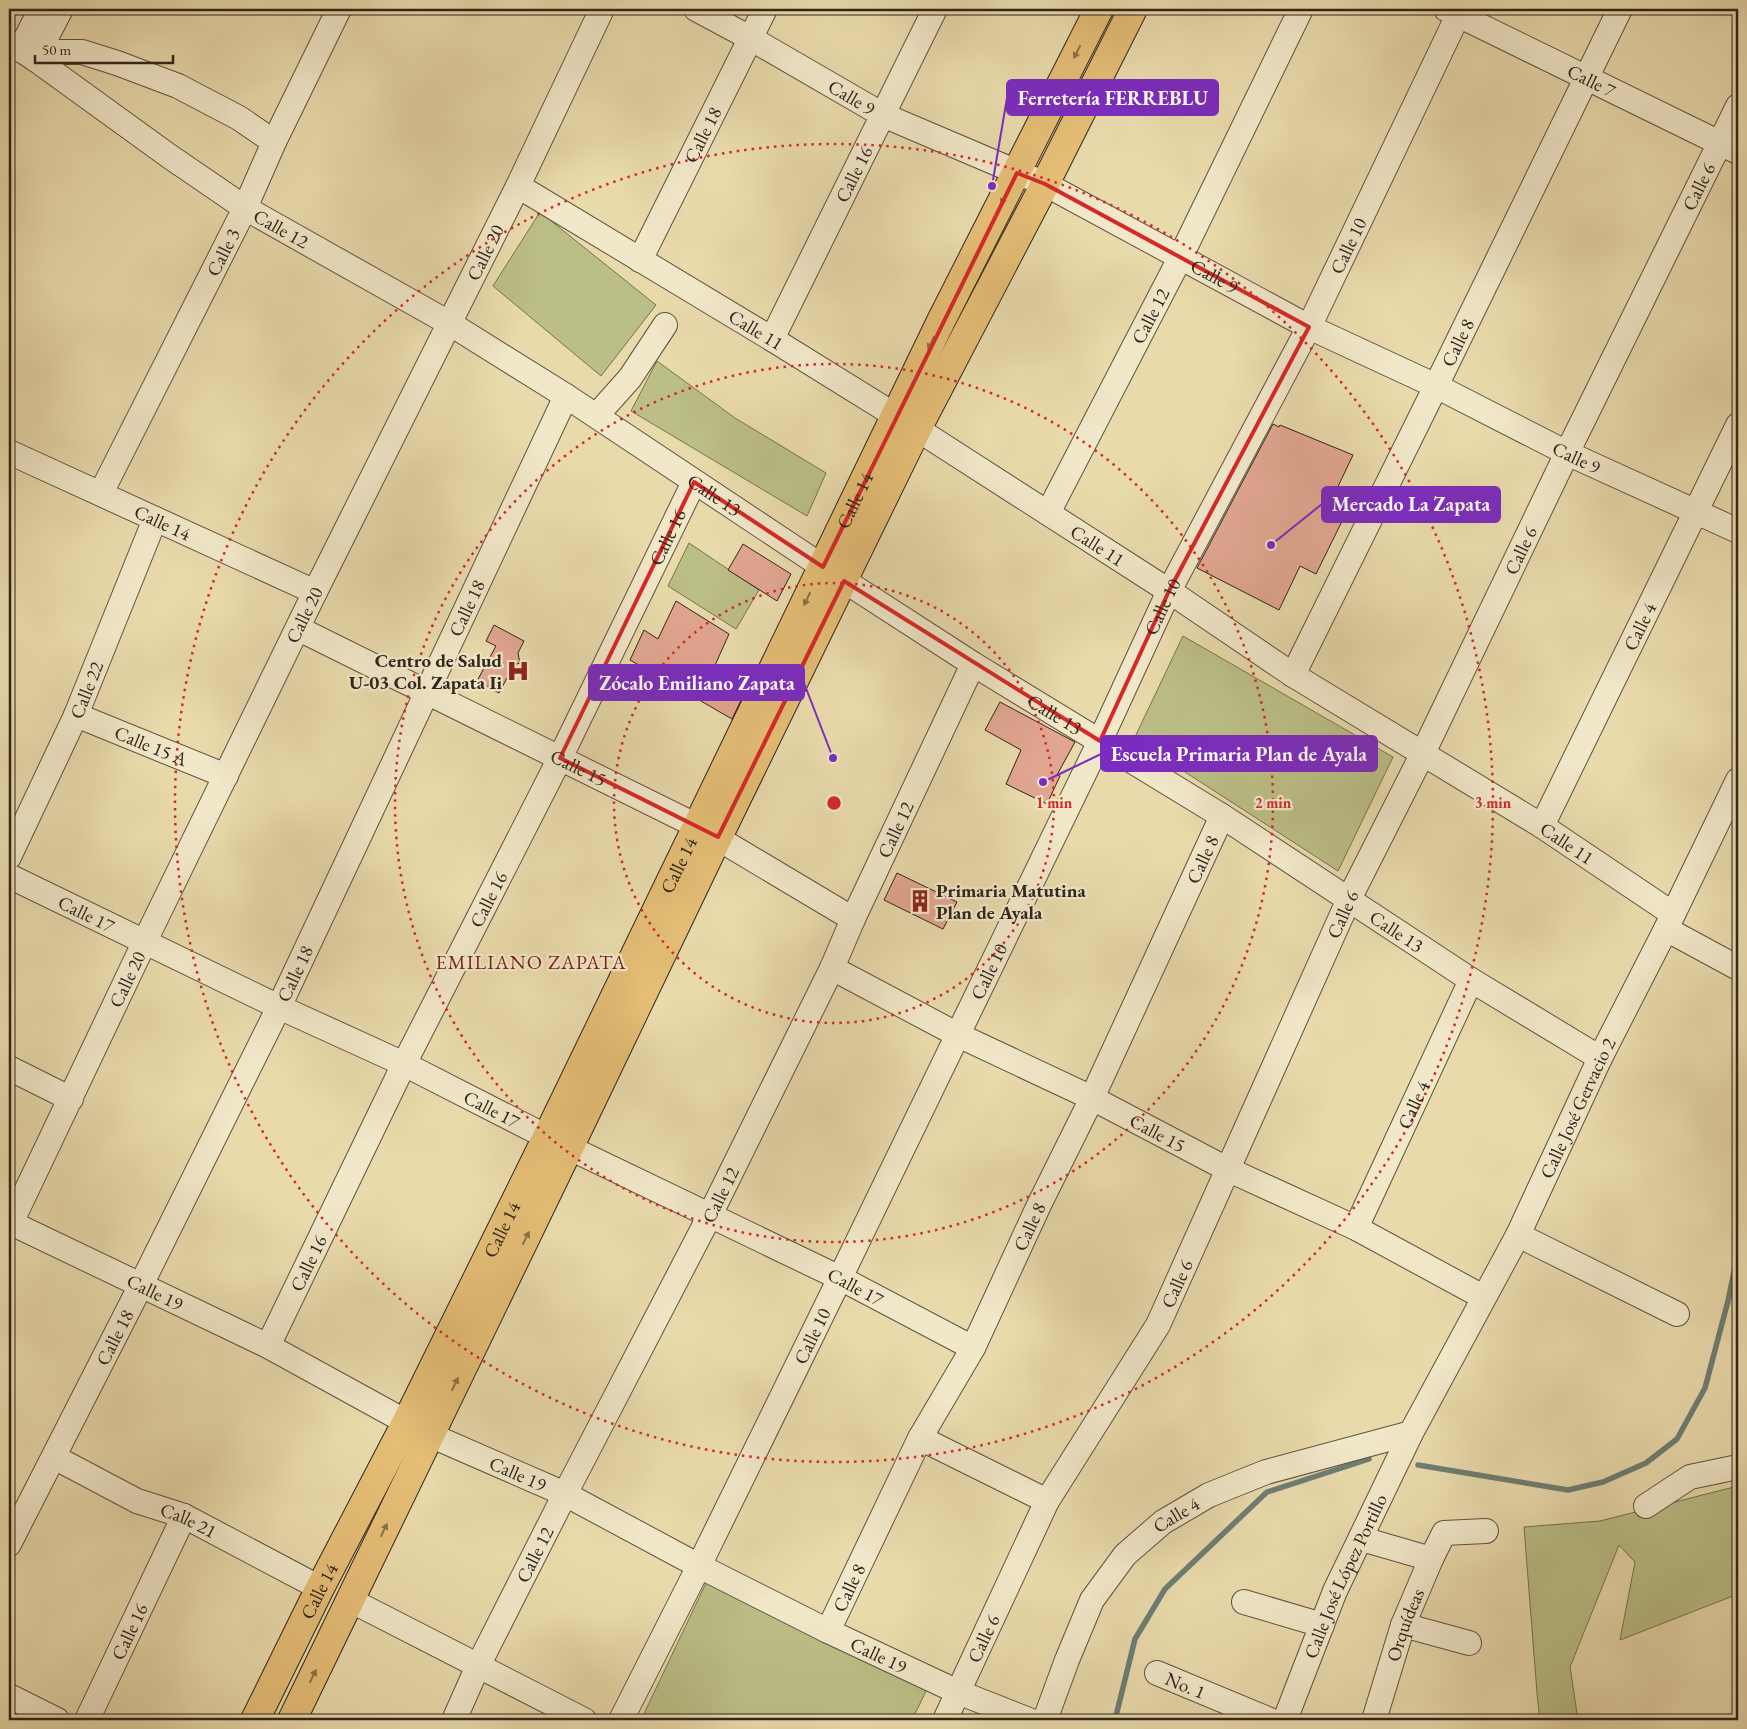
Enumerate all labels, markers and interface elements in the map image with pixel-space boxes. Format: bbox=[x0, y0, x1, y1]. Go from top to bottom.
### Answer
scale bar bbox=[35, 32, 172, 64]
text: 50 m bbox=[42, 40, 71, 59]
one-way arrow bbox=[1073, 45, 1081, 60]
street label: Calle 7 bbox=[1563, 58, 1620, 103]
street label: Calle 9 bbox=[823, 74, 880, 121]
callout: Ferretería FERREBLU bbox=[1007, 80, 1218, 115]
text: Ferretería FERREBLU bbox=[1018, 85, 1208, 111]
street label: Calle 18 bbox=[678, 103, 727, 167]
street label: Calle 16 bbox=[830, 142, 878, 207]
street label: Calle 6 bbox=[1676, 159, 1721, 215]
one-way arrow bbox=[1000, 190, 1008, 205]
street label: Calle 12 bbox=[249, 203, 313, 254]
street label: Calle 10 bbox=[1324, 214, 1372, 278]
street label: Calle 20 bbox=[461, 220, 510, 285]
street label: Calle 3 bbox=[201, 224, 246, 280]
street label: Calle 9 bbox=[1186, 253, 1243, 299]
street label: Calle 12 bbox=[1126, 284, 1175, 348]
street label: Calle 11 bbox=[724, 304, 788, 356]
street label: Calle 8 bbox=[1435, 314, 1480, 371]
one-way arrow bbox=[926, 336, 934, 350]
street label: Calle 9 bbox=[1548, 436, 1605, 480]
street label: Calle 13 bbox=[682, 468, 746, 522]
street label: Calle 14 bbox=[831, 468, 879, 533]
callout: Mercado La Zapata bbox=[1322, 487, 1500, 522]
text: Mercado La Zapata bbox=[1332, 491, 1490, 517]
street label: Calle 14 bbox=[130, 499, 196, 547]
street label: Calle 16 bbox=[643, 505, 692, 570]
street label: Calle 11 bbox=[1066, 519, 1129, 572]
street label: Calle 6 bbox=[1499, 522, 1543, 579]
street label: Calle 10 bbox=[1139, 574, 1186, 639]
street label: Calle 18 bbox=[443, 576, 491, 640]
street label: Calle 20 bbox=[280, 583, 329, 647]
one-way arrow bbox=[803, 592, 811, 607]
street label: Calle 4 bbox=[1618, 598, 1663, 655]
place label: Centro de Salud U-03 Col. Zapata Ii bbox=[349, 648, 502, 695]
street label: Calle 22 bbox=[64, 658, 109, 723]
hospital icon: Centro de Salud U-03 Col. Zapata Ii bbox=[505, 658, 531, 684]
callout: Zócalo Emiliano Zapata bbox=[589, 665, 804, 700]
text: Zócalo Emiliano Zapata bbox=[599, 670, 795, 696]
street label: Calle 13 bbox=[1023, 688, 1087, 741]
street label: Calle 15 A bbox=[111, 720, 192, 772]
callout: Escuela Primaria Plan de Ayala bbox=[1101, 736, 1377, 771]
text: Escuela Primaria Plan de Ayala bbox=[1111, 741, 1367, 767]
street label: Calle 15 bbox=[546, 743, 611, 792]
text: 1 min bbox=[1036, 793, 1073, 812]
text: 2 min bbox=[1255, 793, 1292, 812]
text: 3 min bbox=[1475, 793, 1512, 812]
centre of rings bbox=[825, 794, 843, 812]
street label: Calle 12 bbox=[872, 797, 920, 862]
street label: Calle 11 bbox=[1535, 816, 1599, 870]
street label: Calle 8 bbox=[1181, 831, 1224, 888]
street label: Calle 14 bbox=[654, 832, 703, 898]
street label: Calle 16 bbox=[464, 867, 513, 932]
place label: Primaria Matutina Plan de Ayala bbox=[936, 878, 1086, 925]
street label: Calle 6 bbox=[1321, 886, 1365, 942]
building icon: Primaria Matutina Plan de Ayala bbox=[907, 888, 933, 914]
street label: Calle 17 bbox=[54, 890, 119, 939]
street label: Calle 13 bbox=[1365, 905, 1428, 958]
street label: Calle 10 bbox=[965, 939, 1013, 1004]
street label: Calle 18 bbox=[271, 941, 319, 1006]
street label: Calle 20 bbox=[103, 947, 151, 1012]
district label: EMILIANO ZAPATA bbox=[435, 949, 627, 975]
street label: Calle José Gervacio 2 bbox=[1534, 1033, 1621, 1182]
street label: Calle 4 bbox=[1392, 1076, 1436, 1133]
street label: Calle 17 bbox=[459, 1085, 525, 1134]
street label: Calle 15 bbox=[1125, 1108, 1190, 1158]
street label: Calle 12 bbox=[696, 1163, 745, 1227]
street label: Calle 14 bbox=[477, 1197, 527, 1262]
street label: Calle 8 bbox=[1008, 1199, 1051, 1255]
one-way arrow bbox=[522, 1230, 530, 1245]
street label: Calle 16 bbox=[284, 1231, 333, 1296]
street label: Calle 6 bbox=[1155, 1256, 1199, 1312]
street label: Calle 17 bbox=[824, 1262, 889, 1312]
street label: Calle 19 bbox=[123, 1268, 187, 1317]
street label: Calle 10 bbox=[788, 1304, 837, 1368]
street label: Calle 18 bbox=[90, 1305, 139, 1370]
one-way arrow bbox=[451, 1377, 459, 1391]
street label: Calle 19 bbox=[485, 1450, 550, 1497]
street label: Calle José López Portillo bbox=[1298, 1490, 1393, 1662]
street label: Calle 4 bbox=[1147, 1491, 1205, 1539]
street label: Calle 21 bbox=[157, 1497, 221, 1544]
street label: Calle 12 bbox=[510, 1522, 559, 1587]
one-way arrow bbox=[380, 1523, 388, 1537]
street label: Calle 14 bbox=[295, 1558, 344, 1623]
street label: Calle 8 bbox=[827, 1560, 871, 1616]
street label: Orquídeas bbox=[1381, 1585, 1430, 1665]
street label: Calle 16 bbox=[105, 1599, 154, 1664]
street label: Calle 6 bbox=[961, 1610, 1005, 1667]
street label: Calle 19 bbox=[846, 1631, 911, 1679]
street label: No. 1 bbox=[1162, 1666, 1209, 1705]
one-way arrow bbox=[310, 1669, 318, 1683]

